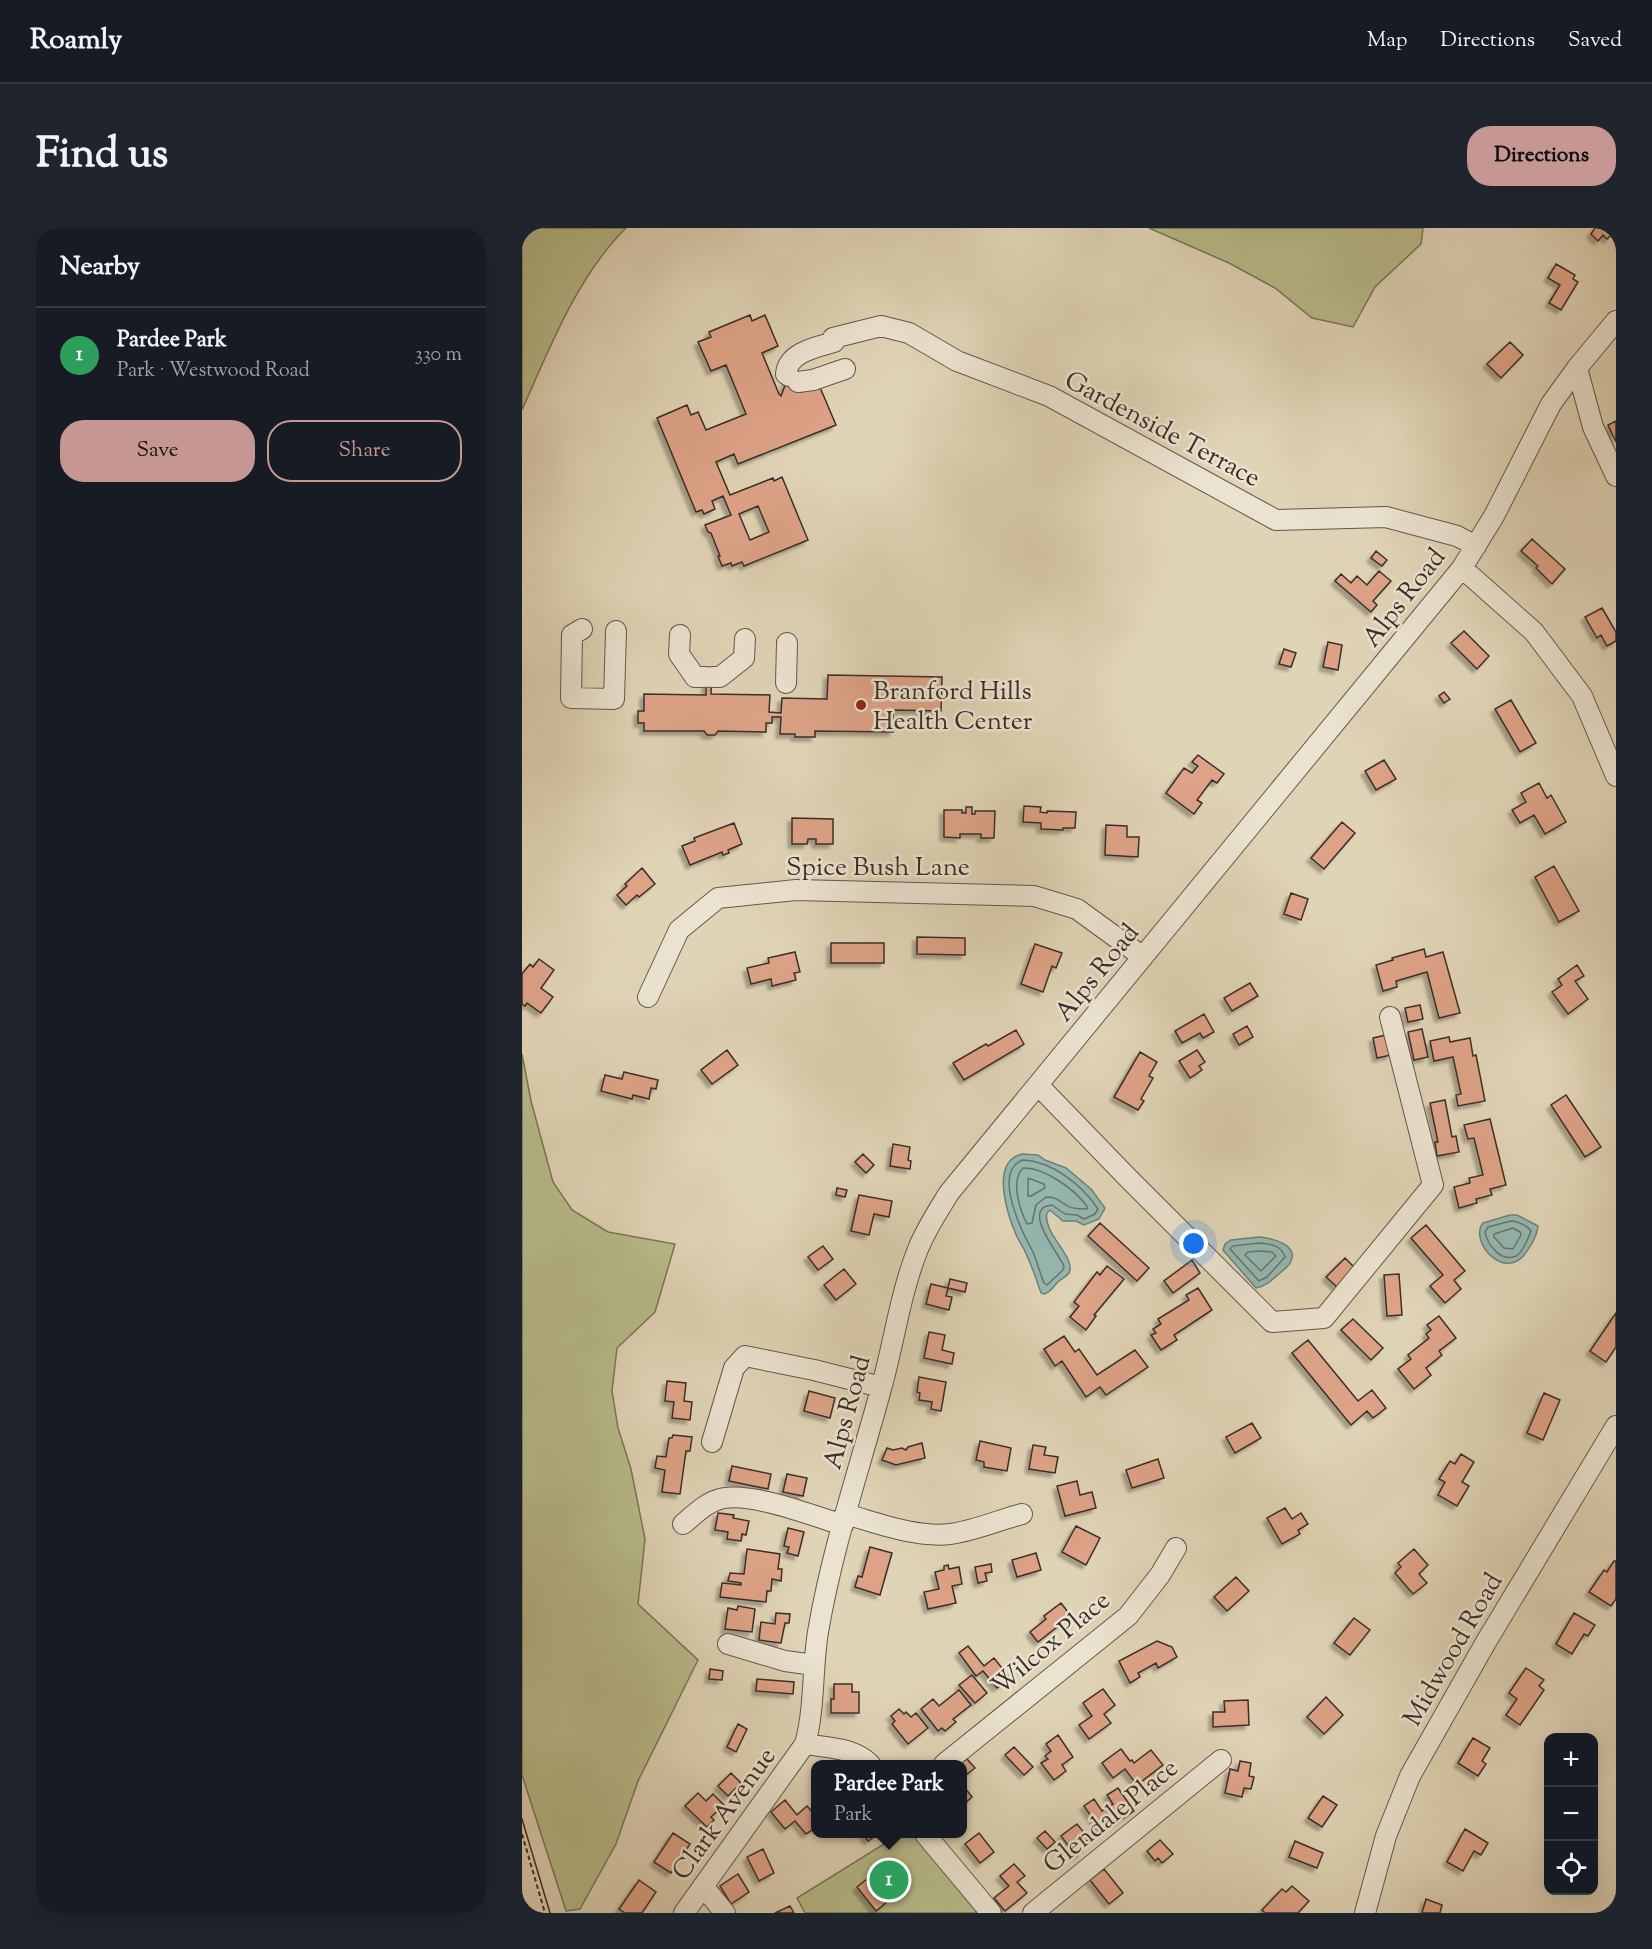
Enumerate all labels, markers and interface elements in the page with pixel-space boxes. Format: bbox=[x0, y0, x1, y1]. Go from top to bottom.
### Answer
text: Roamly bbox=[30, 21, 122, 61]
text: Map bbox=[1367, 26, 1407, 56]
text: Directions bbox=[1440, 26, 1535, 56]
text: Saved bbox=[1568, 26, 1622, 56]
text: Find us bbox=[36, 126, 168, 186]
button: Directions bbox=[1467, 126, 1616, 186]
text: Nearby bbox=[60, 249, 140, 286]
text: Pardee Park bbox=[117, 325, 227, 357]
text: 1 bbox=[76, 341, 83, 370]
text: 330 m bbox=[415, 341, 462, 370]
text: Park · Westwood Road bbox=[117, 357, 310, 386]
street label: Gardenside Terrace bbox=[1057, 363, 1266, 498]
button: Save bbox=[60, 420, 255, 482]
button: Share bbox=[267, 420, 462, 482]
street label: Alps Road bbox=[1354, 541, 1456, 656]
place label: Branford Hills Health Center bbox=[873, 674, 1033, 741]
marker: Branford Hills Health Center bbox=[854, 698, 868, 712]
street label: Spice Bush Lane bbox=[786, 850, 970, 887]
street label: Alps Road bbox=[1047, 916, 1149, 1031]
your location bbox=[1179, 1229, 1208, 1258]
street label: Alps Road bbox=[815, 1351, 881, 1474]
street label: Midwood Road bbox=[1395, 1567, 1513, 1734]
street label: Wilcox Place bbox=[984, 1583, 1119, 1705]
map controls bbox=[1544, 1733, 1598, 1895]
button: + bbox=[1544, 1733, 1598, 1787]
street label: Clark Avenue bbox=[664, 1740, 786, 1888]
street label: Glendale Place bbox=[1036, 1751, 1187, 1883]
popup bbox=[811, 1760, 967, 1838]
text: Pardee Park bbox=[834, 1769, 944, 1801]
button: − bbox=[1544, 1787, 1598, 1841]
text: Park bbox=[834, 1801, 872, 1830]
button: locate bbox=[1544, 1841, 1598, 1895]
pin: 1 bbox=[870, 1858, 908, 1902]

